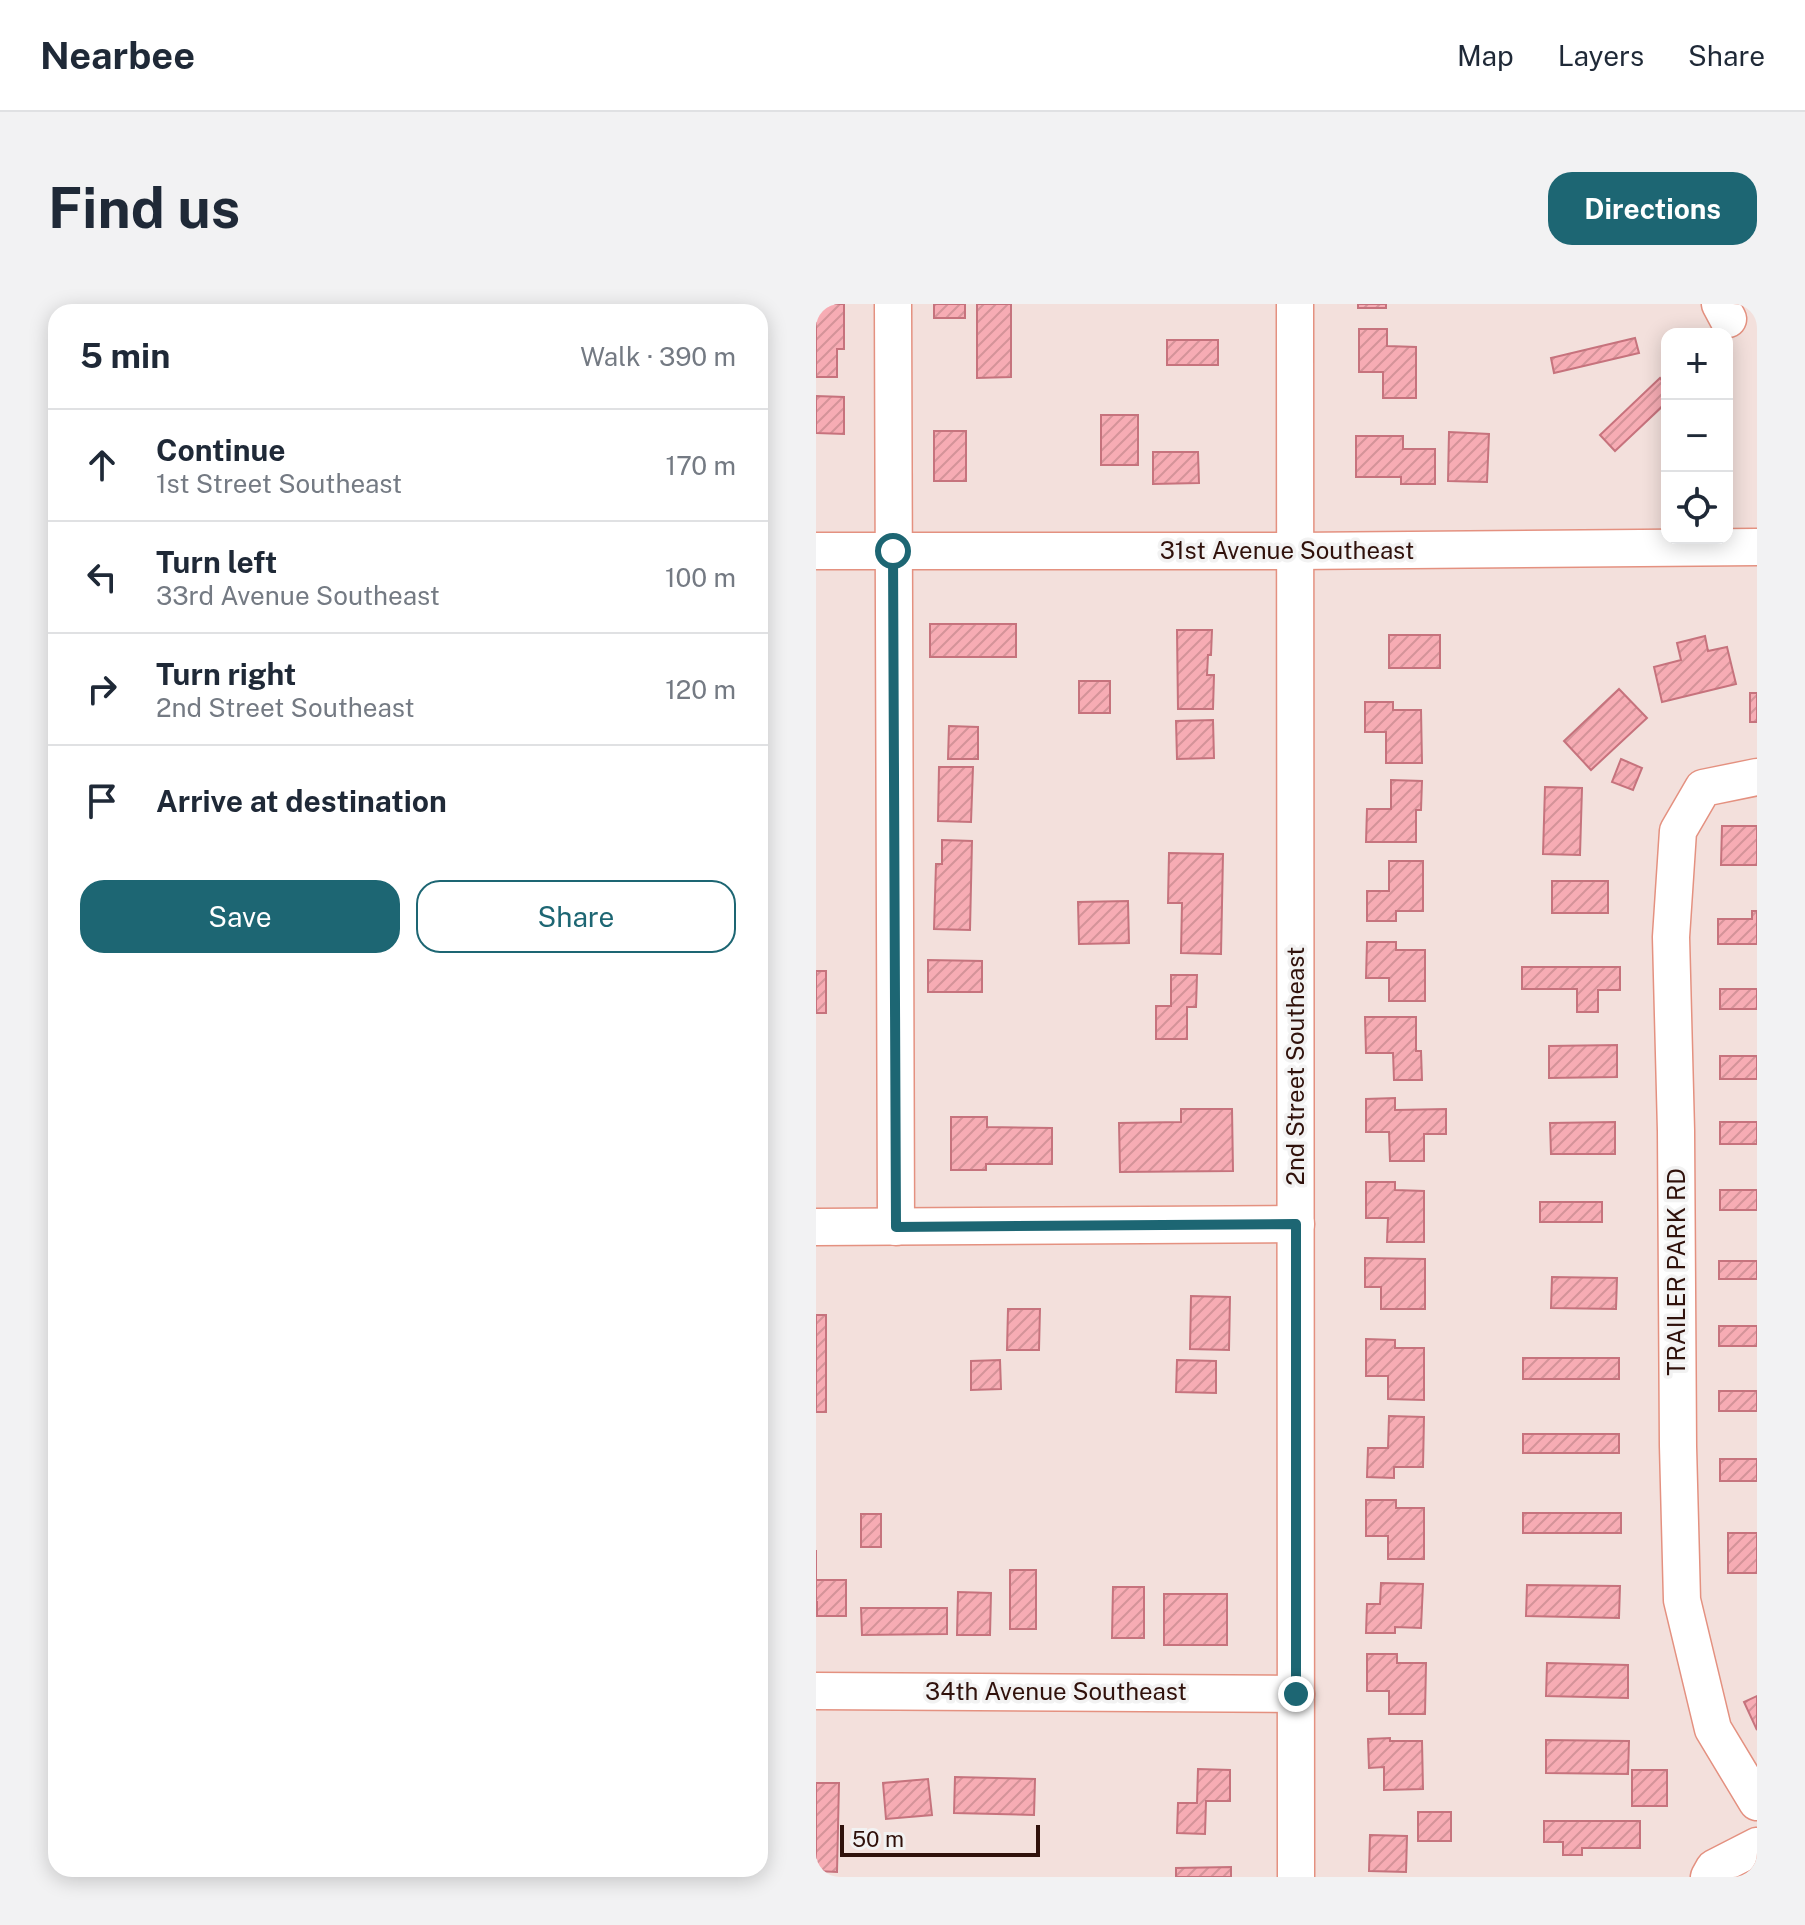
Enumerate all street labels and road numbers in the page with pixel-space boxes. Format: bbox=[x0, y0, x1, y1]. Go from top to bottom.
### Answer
street label: 31st Avenue Southeast bbox=[1160, 536, 1414, 564]
street label: 2nd Street Southeast bbox=[1281, 947, 1309, 1185]
street label: TRAILER PARK RD bbox=[1662, 1168, 1690, 1376]
street label: 34th Avenue Southeast bbox=[925, 1677, 1187, 1705]

